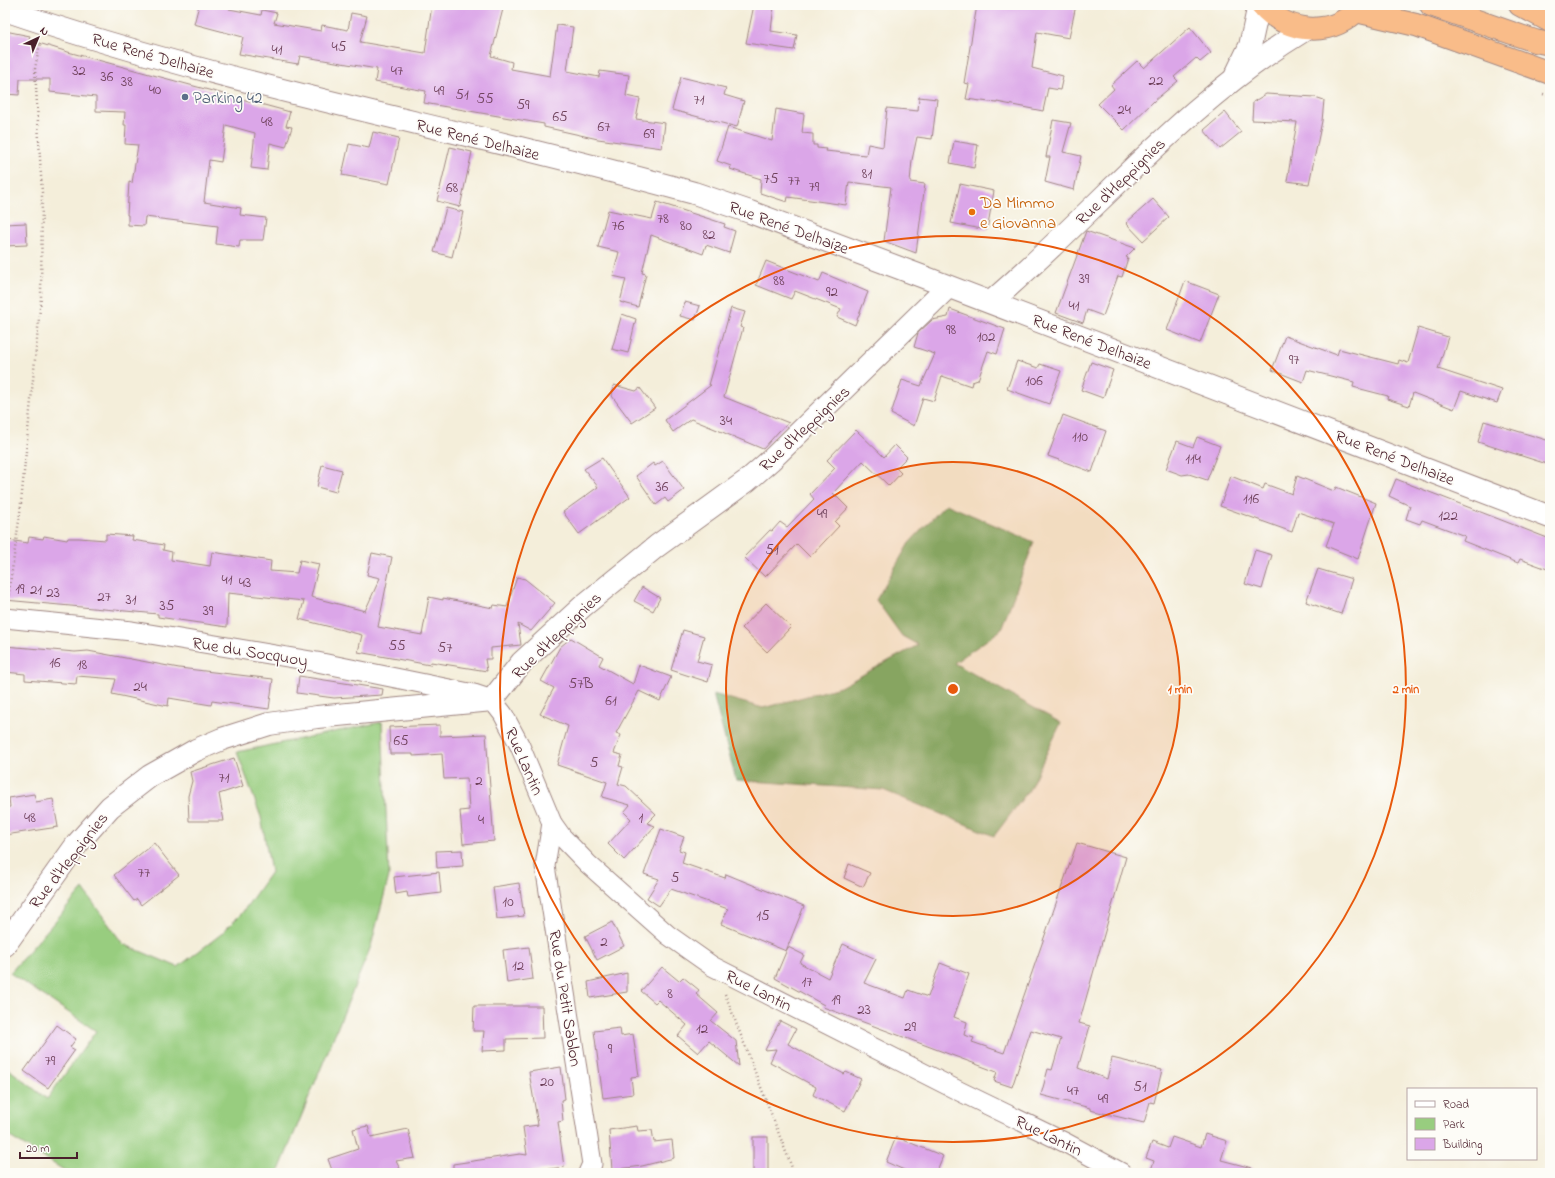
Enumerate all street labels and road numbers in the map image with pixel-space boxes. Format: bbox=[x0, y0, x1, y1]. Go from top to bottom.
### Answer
street label: Rue René Delhaize bbox=[88, 27, 217, 86]
street label: Rue René Delhaize bbox=[413, 113, 542, 168]
street label: Rue d'Heppignies bbox=[1070, 133, 1173, 233]
street label: Rue René Delhaize bbox=[725, 195, 852, 262]
street label: Rue René Delhaize bbox=[1028, 308, 1155, 377]
street label: Rue d'Heppignies bbox=[754, 380, 858, 479]
street label: Rue René Delhaize bbox=[1331, 424, 1458, 493]
street label: Rue d'Heppignies bbox=[506, 587, 609, 687]
street label: Rue du Socquoy bbox=[190, 631, 309, 675]
street label: Rue Lantin bbox=[498, 724, 550, 800]
street label: Rue d'Heppignies bbox=[23, 807, 117, 916]
street label: Rue du Petit Sablon bbox=[541, 928, 588, 1068]
street label: Rue Lantin bbox=[721, 964, 796, 1019]
street label: Rue Lantin bbox=[1011, 1109, 1086, 1163]

